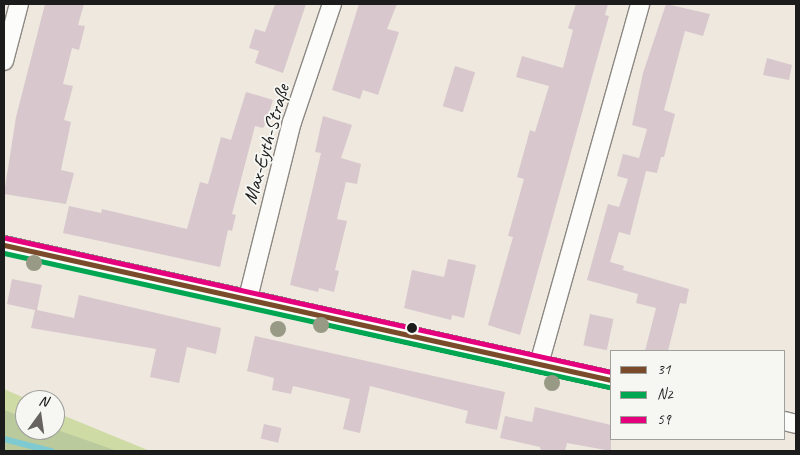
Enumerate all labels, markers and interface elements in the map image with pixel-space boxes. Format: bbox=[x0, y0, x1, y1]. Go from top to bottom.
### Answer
street label: Max-Eyth-Straße bbox=[238, 82, 294, 206]
unlabelled marker bbox=[407, 323, 417, 333]
legend bbox=[610, 350, 785, 440]
text: 31 bbox=[657, 360, 671, 379]
text: N2 bbox=[657, 385, 673, 404]
north arrow bbox=[15, 390, 65, 440]
text: N bbox=[37, 392, 50, 410]
text: 59 bbox=[657, 410, 671, 429]

